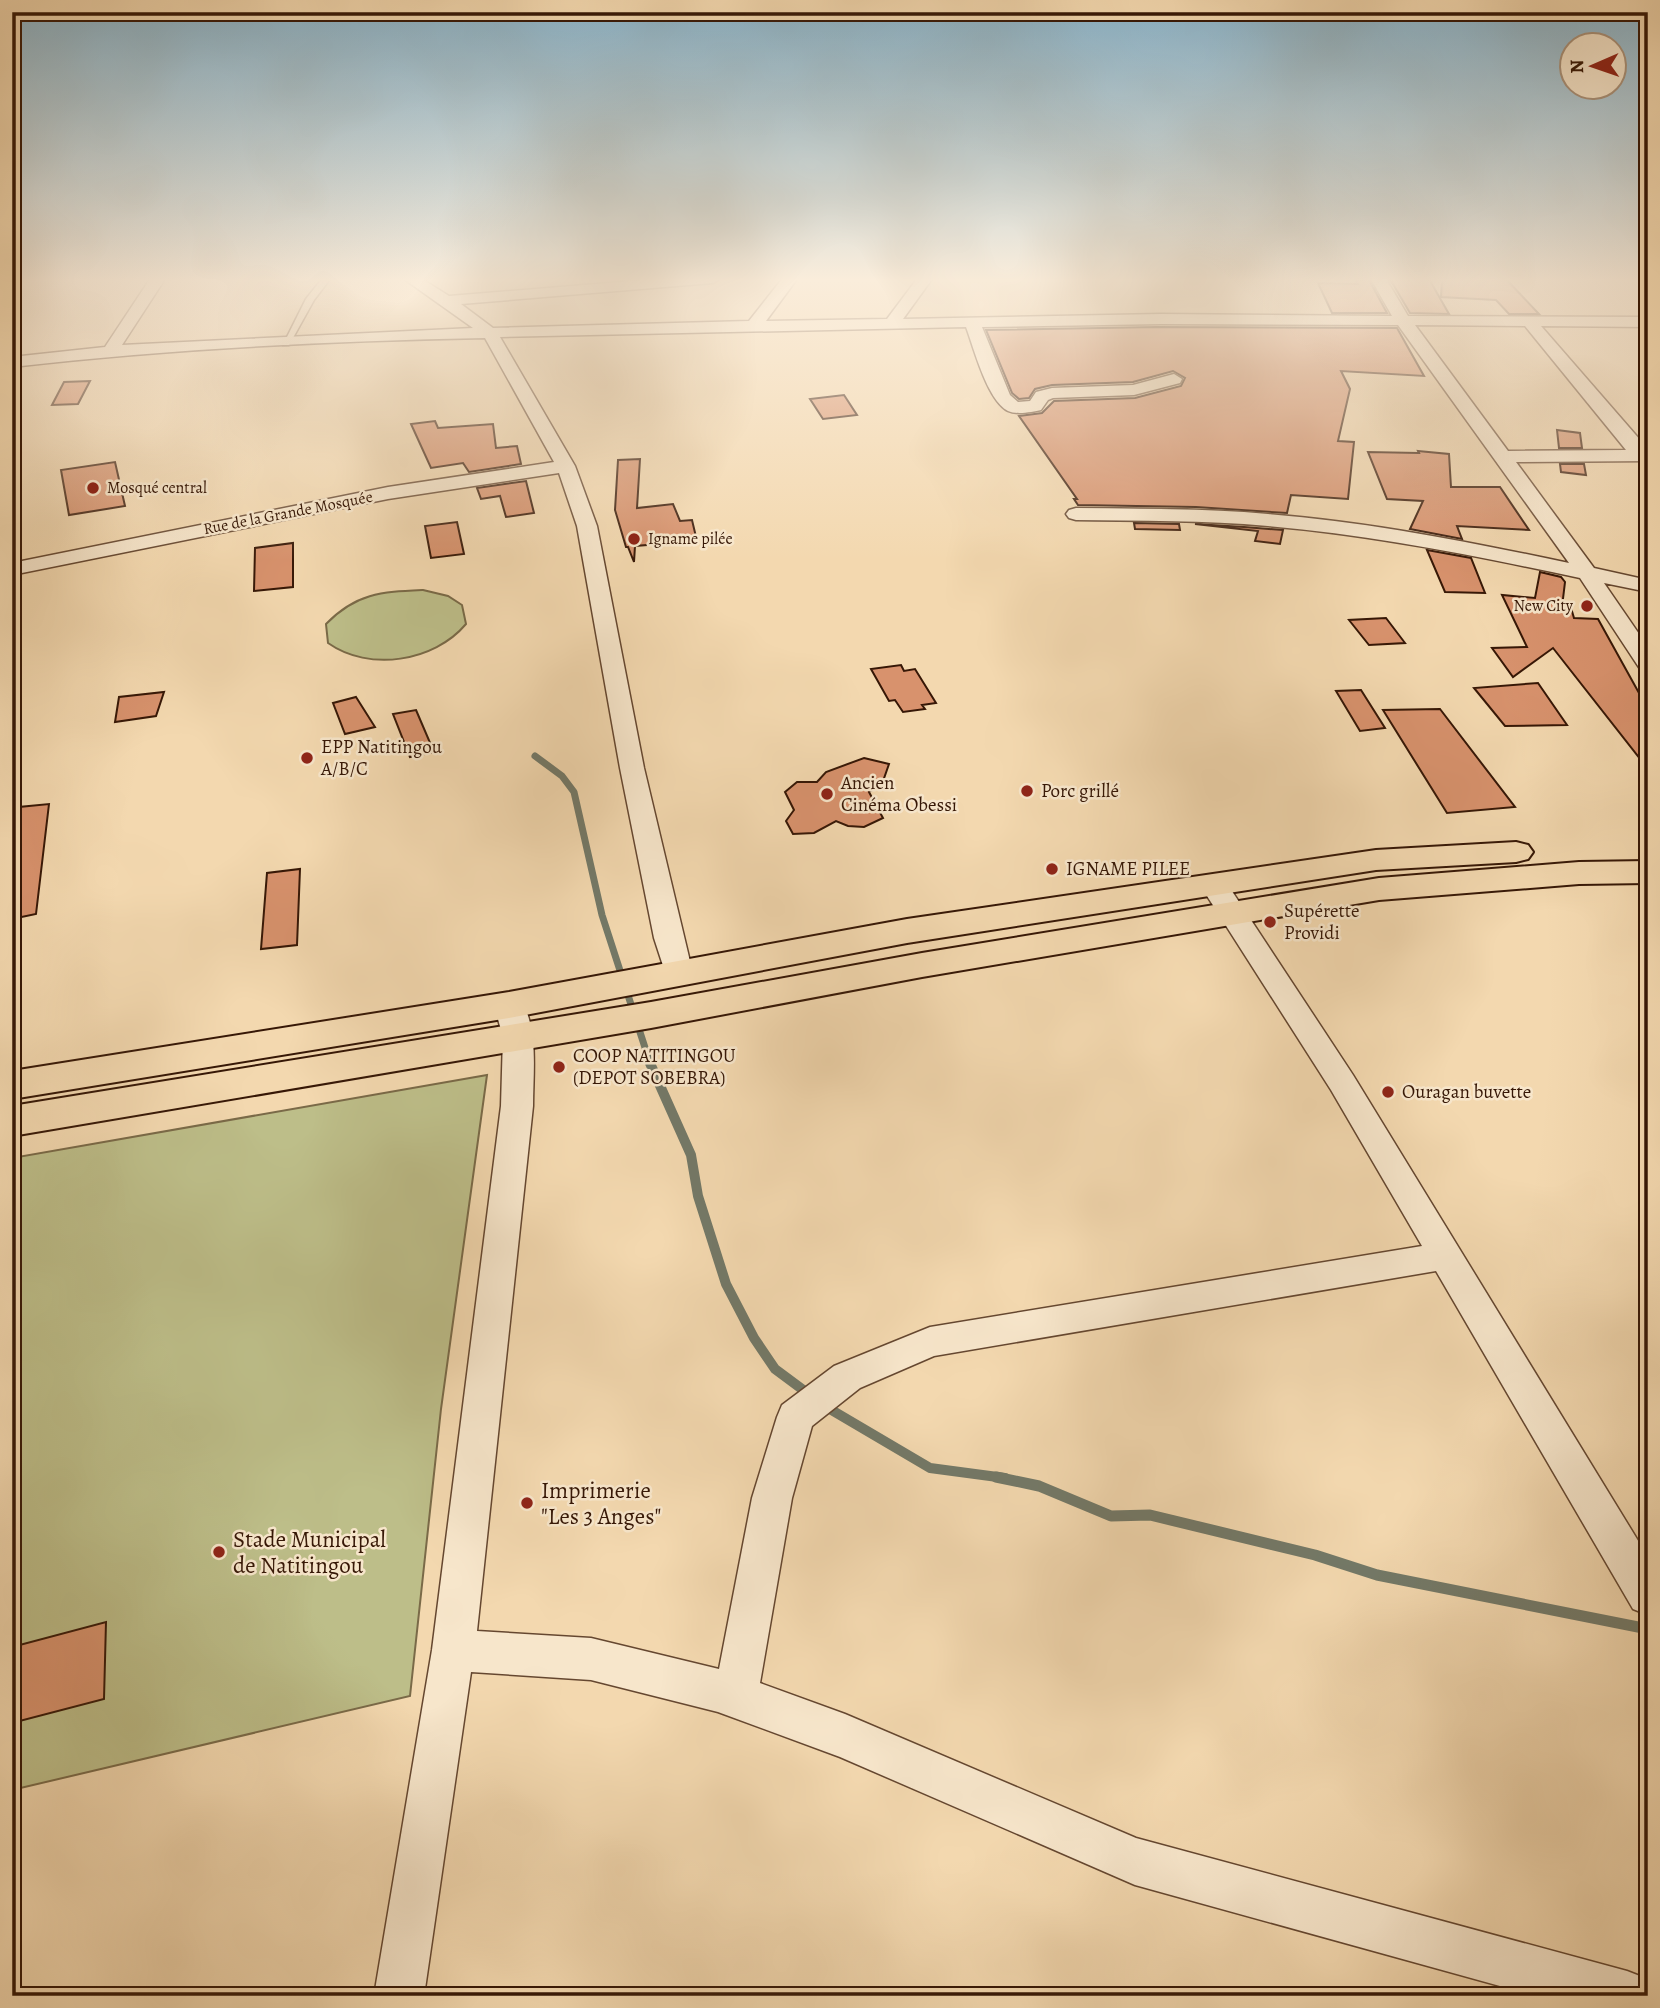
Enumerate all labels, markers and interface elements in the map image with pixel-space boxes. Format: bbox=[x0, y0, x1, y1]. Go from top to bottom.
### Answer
north arrow bbox=[1558, 32, 1628, 102]
text: N bbox=[1564, 59, 1590, 74]
place label: Mosqué central bbox=[107, 477, 207, 499]
marker: Mosqué central bbox=[85, 480, 101, 496]
street label: Rue de la Grande Mosquée bbox=[201, 486, 375, 540]
place label: Igname pilée bbox=[648, 528, 733, 550]
marker: Igname pilée bbox=[626, 531, 642, 547]
place label: New City bbox=[1514, 595, 1574, 617]
marker: New City bbox=[1579, 598, 1595, 614]
place label: EPP Natitingou A/B/C bbox=[320, 734, 443, 782]
marker: EPP Natitingou A/B/C bbox=[299, 750, 315, 766]
place label: Ancien Cinéma Obessi bbox=[840, 770, 957, 818]
place label: Porc grillé bbox=[1041, 778, 1119, 804]
marker: Porc grillé bbox=[1019, 783, 1035, 799]
marker: Ancien Cinéma Obessi bbox=[819, 786, 835, 802]
place label: IGNAME PILEE bbox=[1066, 856, 1190, 882]
marker: IGNAME PILEE bbox=[1044, 861, 1060, 877]
place label: Supérette Providi bbox=[1284, 898, 1360, 946]
marker: Supérette Providi bbox=[1262, 914, 1278, 930]
place label: COOP NATITINGOU (DEPOT SOBEBRA) bbox=[573, 1043, 736, 1091]
marker: COOP NATITINGOU (DEPOT SOBEBRA) bbox=[551, 1059, 567, 1075]
place label: Ouragan buvette bbox=[1402, 1079, 1531, 1105]
marker: Ouragan buvette bbox=[1380, 1084, 1396, 1100]
place label: Imprimerie "Les 3 Anges" bbox=[541, 1475, 661, 1532]
marker: Imprimerie "Les 3 Anges" bbox=[519, 1495, 535, 1511]
place label: Stade Municipal de Natitingou bbox=[233, 1524, 386, 1581]
marker: Stade Municipal de Natitingou bbox=[211, 1544, 227, 1560]

